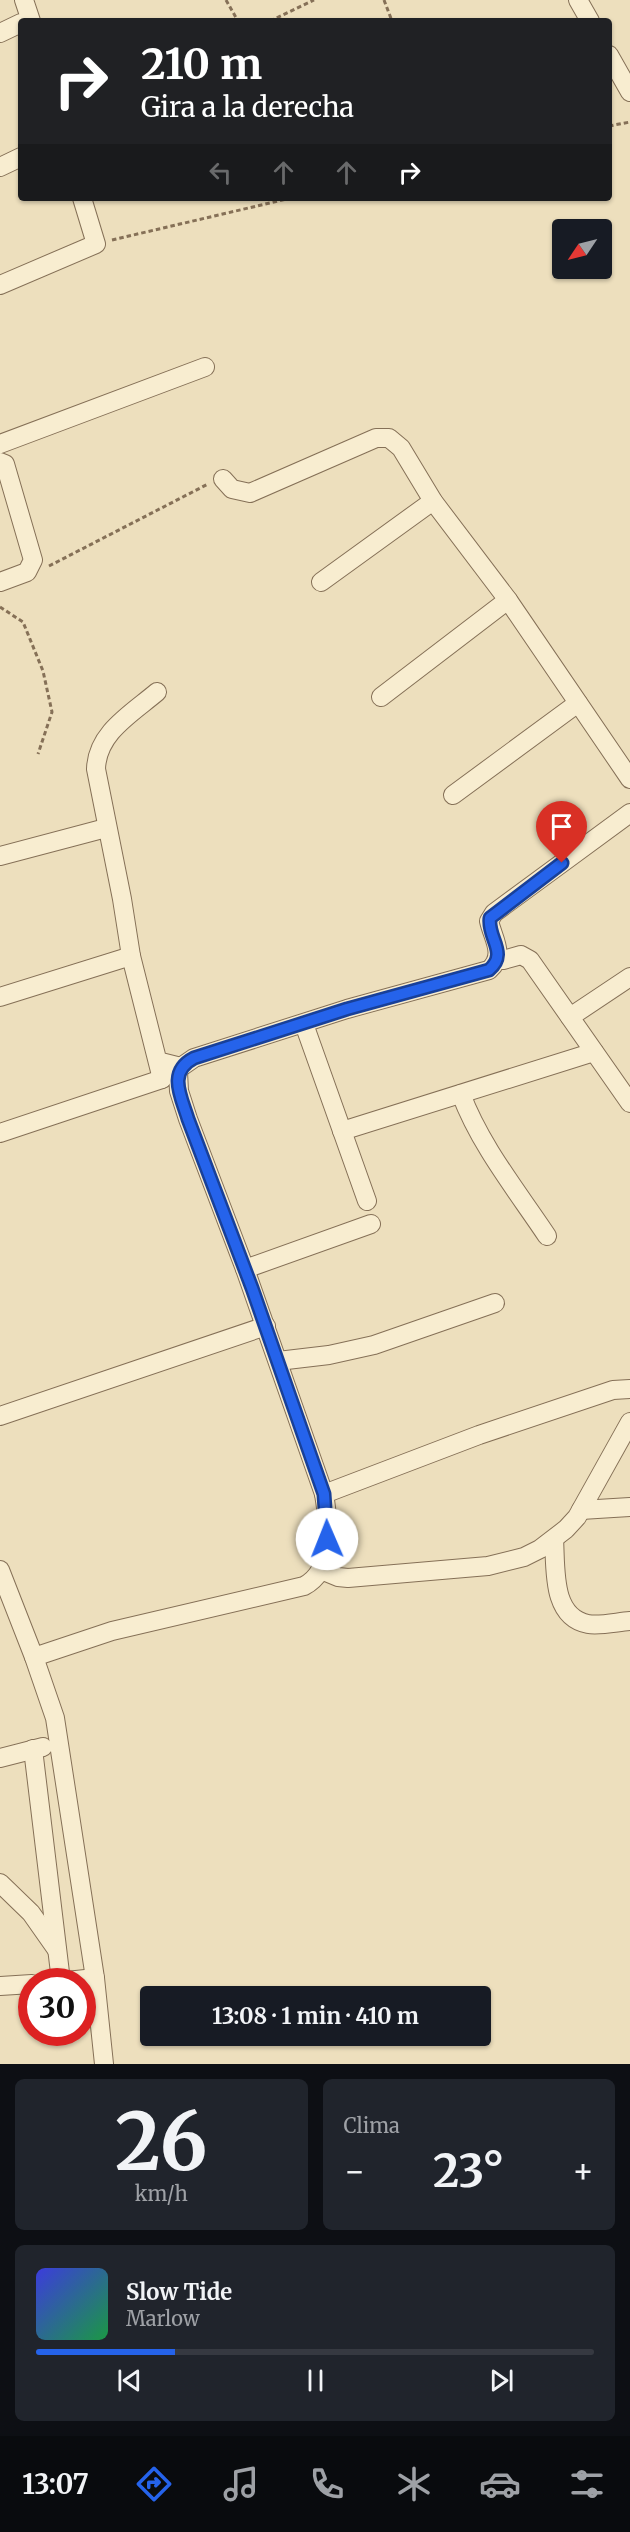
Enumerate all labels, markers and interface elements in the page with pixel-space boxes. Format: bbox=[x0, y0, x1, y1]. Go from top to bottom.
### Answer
text: 210 m bbox=[141, 38, 262, 90]
icon: right bbox=[42, 42, 120, 120]
text: Gira a la derecha bbox=[141, 90, 354, 124]
icon: left bbox=[204, 156, 237, 189]
icon: ahead bbox=[267, 156, 300, 189]
icon: ahead bbox=[330, 156, 363, 189]
icon: right bbox=[393, 156, 426, 189]
north arrow bbox=[552, 219, 612, 279]
map controls bbox=[552, 219, 612, 279]
pin bbox=[536, 801, 587, 863]
icon: arrive bbox=[545, 810, 578, 843]
position arrow bbox=[295, 1507, 359, 1571]
speed limit sign: 30 bbox=[18, 1968, 96, 2046]
text: 13:08 · 1 min · 410 m bbox=[212, 2002, 419, 2030]
text: 26 bbox=[115, 2093, 208, 2191]
text: Clima bbox=[344, 2113, 400, 2138]
text: 23° bbox=[433, 2143, 504, 2199]
text: − bbox=[344, 2151, 366, 2192]
text: + bbox=[572, 2151, 594, 2192]
text: km/h bbox=[135, 2181, 188, 2206]
text: Slow Tide bbox=[126, 2278, 232, 2306]
text: Marlow bbox=[126, 2306, 200, 2331]
icon: previous bbox=[113, 2364, 146, 2397]
icon: pause bbox=[299, 2364, 332, 2397]
icon: next bbox=[485, 2364, 518, 2397]
icon: directions bbox=[133, 2463, 175, 2505]
icon: music bbox=[220, 2463, 262, 2505]
icon: phone bbox=[306, 2463, 348, 2505]
icon: climate bbox=[393, 2463, 435, 2505]
icon: car bbox=[479, 2463, 521, 2505]
icon: filters bbox=[566, 2463, 608, 2505]
text: 13:07 bbox=[22, 2467, 89, 2501]

